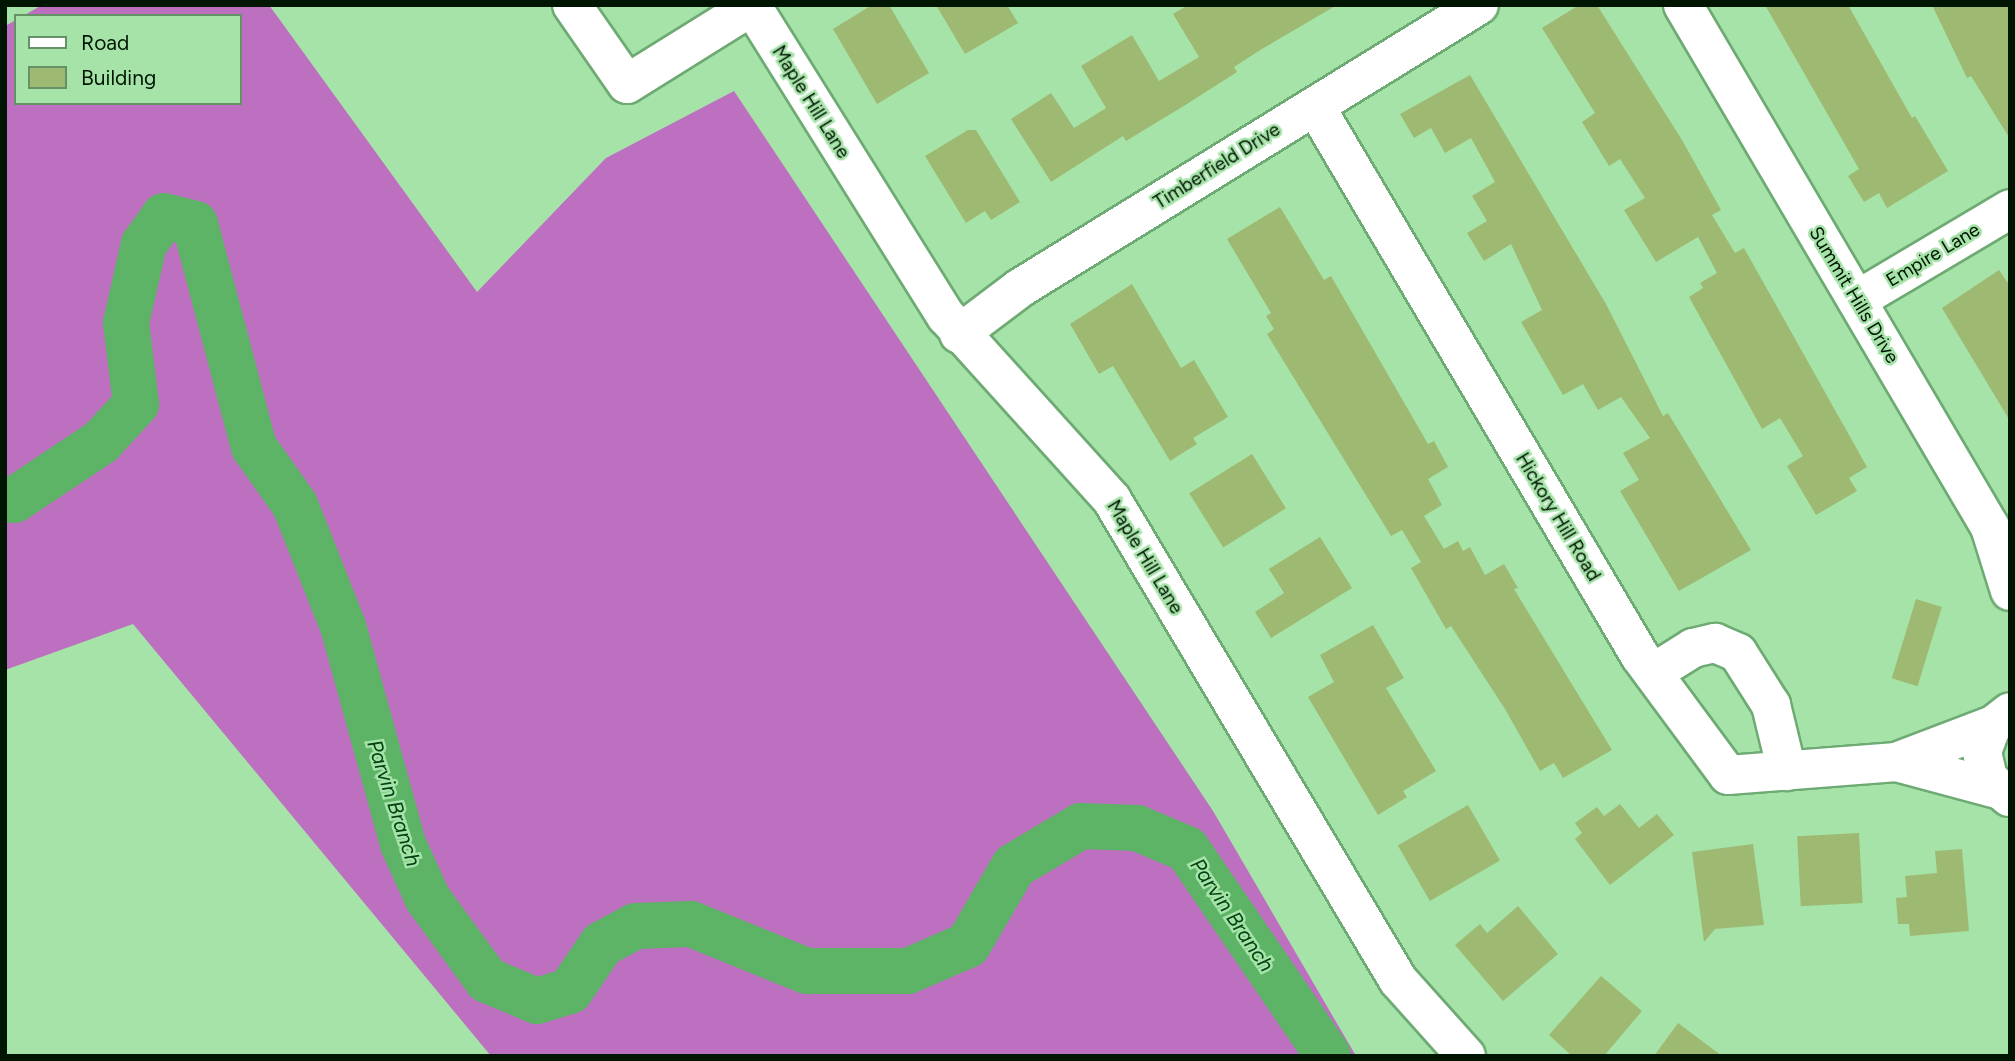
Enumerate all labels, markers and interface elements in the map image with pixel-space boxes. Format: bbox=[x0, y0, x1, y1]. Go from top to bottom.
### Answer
legend bbox=[14, 14, 242, 105]
text: Road bbox=[81, 30, 129, 55]
street label: Maple Hill Lane bbox=[767, 41, 855, 163]
text: Building bbox=[81, 65, 156, 90]
street label: Timberfield Drive bbox=[1150, 118, 1284, 214]
street label: Empire Lane bbox=[1882, 218, 1984, 292]
street label: Summit Hills Drive bbox=[1804, 223, 1904, 367]
street label: Hickory Hill Road bbox=[1511, 449, 1605, 585]
street label: Maple Hill Lane bbox=[1102, 496, 1188, 618]
water label: Parvin Branch bbox=[362, 737, 426, 869]
water label: Parvin Branch bbox=[1185, 854, 1279, 976]

